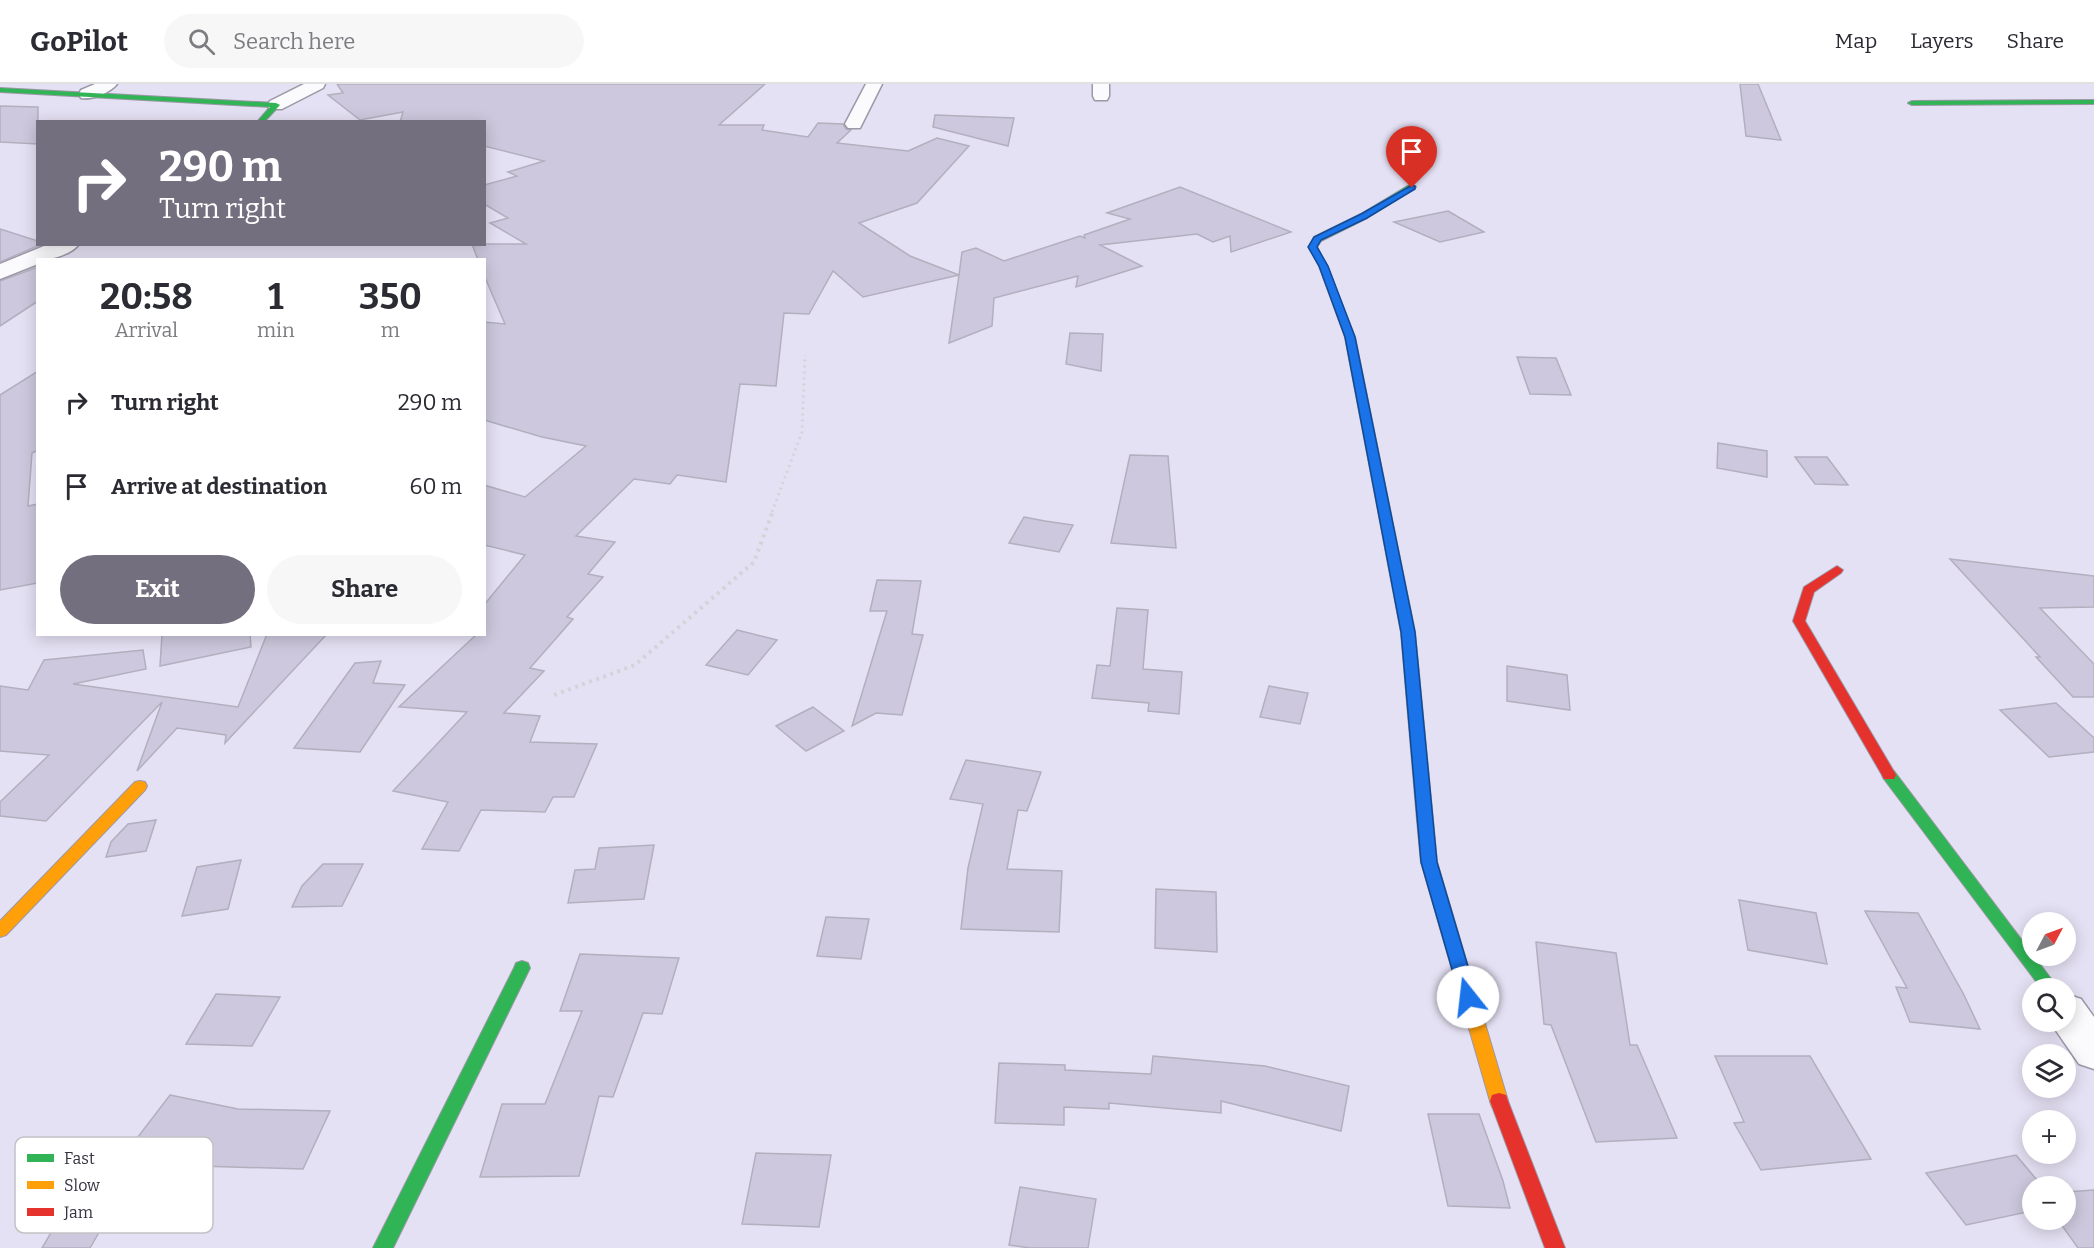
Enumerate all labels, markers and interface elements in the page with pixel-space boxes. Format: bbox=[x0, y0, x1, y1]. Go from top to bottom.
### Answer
search box bbox=[164, 14, 584, 68]
text: GoPilot bbox=[30, 25, 128, 58]
icon: search bbox=[185, 25, 218, 58]
text: Search here bbox=[233, 28, 355, 55]
text: Map bbox=[1835, 28, 1877, 54]
text: Layers bbox=[1910, 28, 1974, 54]
text: Share bbox=[2007, 28, 2064, 54]
pin bbox=[1386, 126, 1437, 188]
icon: arrive bbox=[1395, 135, 1428, 168]
text: 290 m bbox=[159, 142, 282, 192]
icon: right bbox=[60, 144, 138, 222]
text: Turn right bbox=[159, 193, 286, 225]
text: 20:58 bbox=[100, 275, 193, 319]
text: 1 bbox=[268, 275, 284, 319]
text: 350 bbox=[359, 275, 422, 319]
text: Arrival bbox=[115, 318, 178, 342]
text: min bbox=[257, 318, 295, 342]
text: m bbox=[381, 318, 400, 342]
icon: right bbox=[60, 386, 93, 419]
text: Turn right bbox=[111, 389, 219, 416]
text: 290 m bbox=[398, 389, 462, 416]
icon: arrive bbox=[60, 470, 93, 503]
text: Arrive at destination bbox=[111, 473, 327, 500]
text: 60 m bbox=[410, 473, 462, 500]
button: Exit bbox=[60, 555, 255, 624]
button: Share bbox=[267, 555, 462, 624]
north arrow bbox=[2022, 912, 2076, 966]
map controls bbox=[2022, 912, 2076, 1230]
position arrow bbox=[1436, 965, 1500, 1029]
button: search bbox=[2022, 978, 2076, 1032]
button: layers bbox=[2022, 1044, 2076, 1098]
button: + bbox=[2022, 1110, 2076, 1164]
legend bbox=[15, 1137, 213, 1233]
text: Fast bbox=[64, 1149, 95, 1168]
text: Slow bbox=[64, 1176, 100, 1195]
button: − bbox=[2022, 1176, 2076, 1230]
text: Jam bbox=[63, 1203, 93, 1222]

